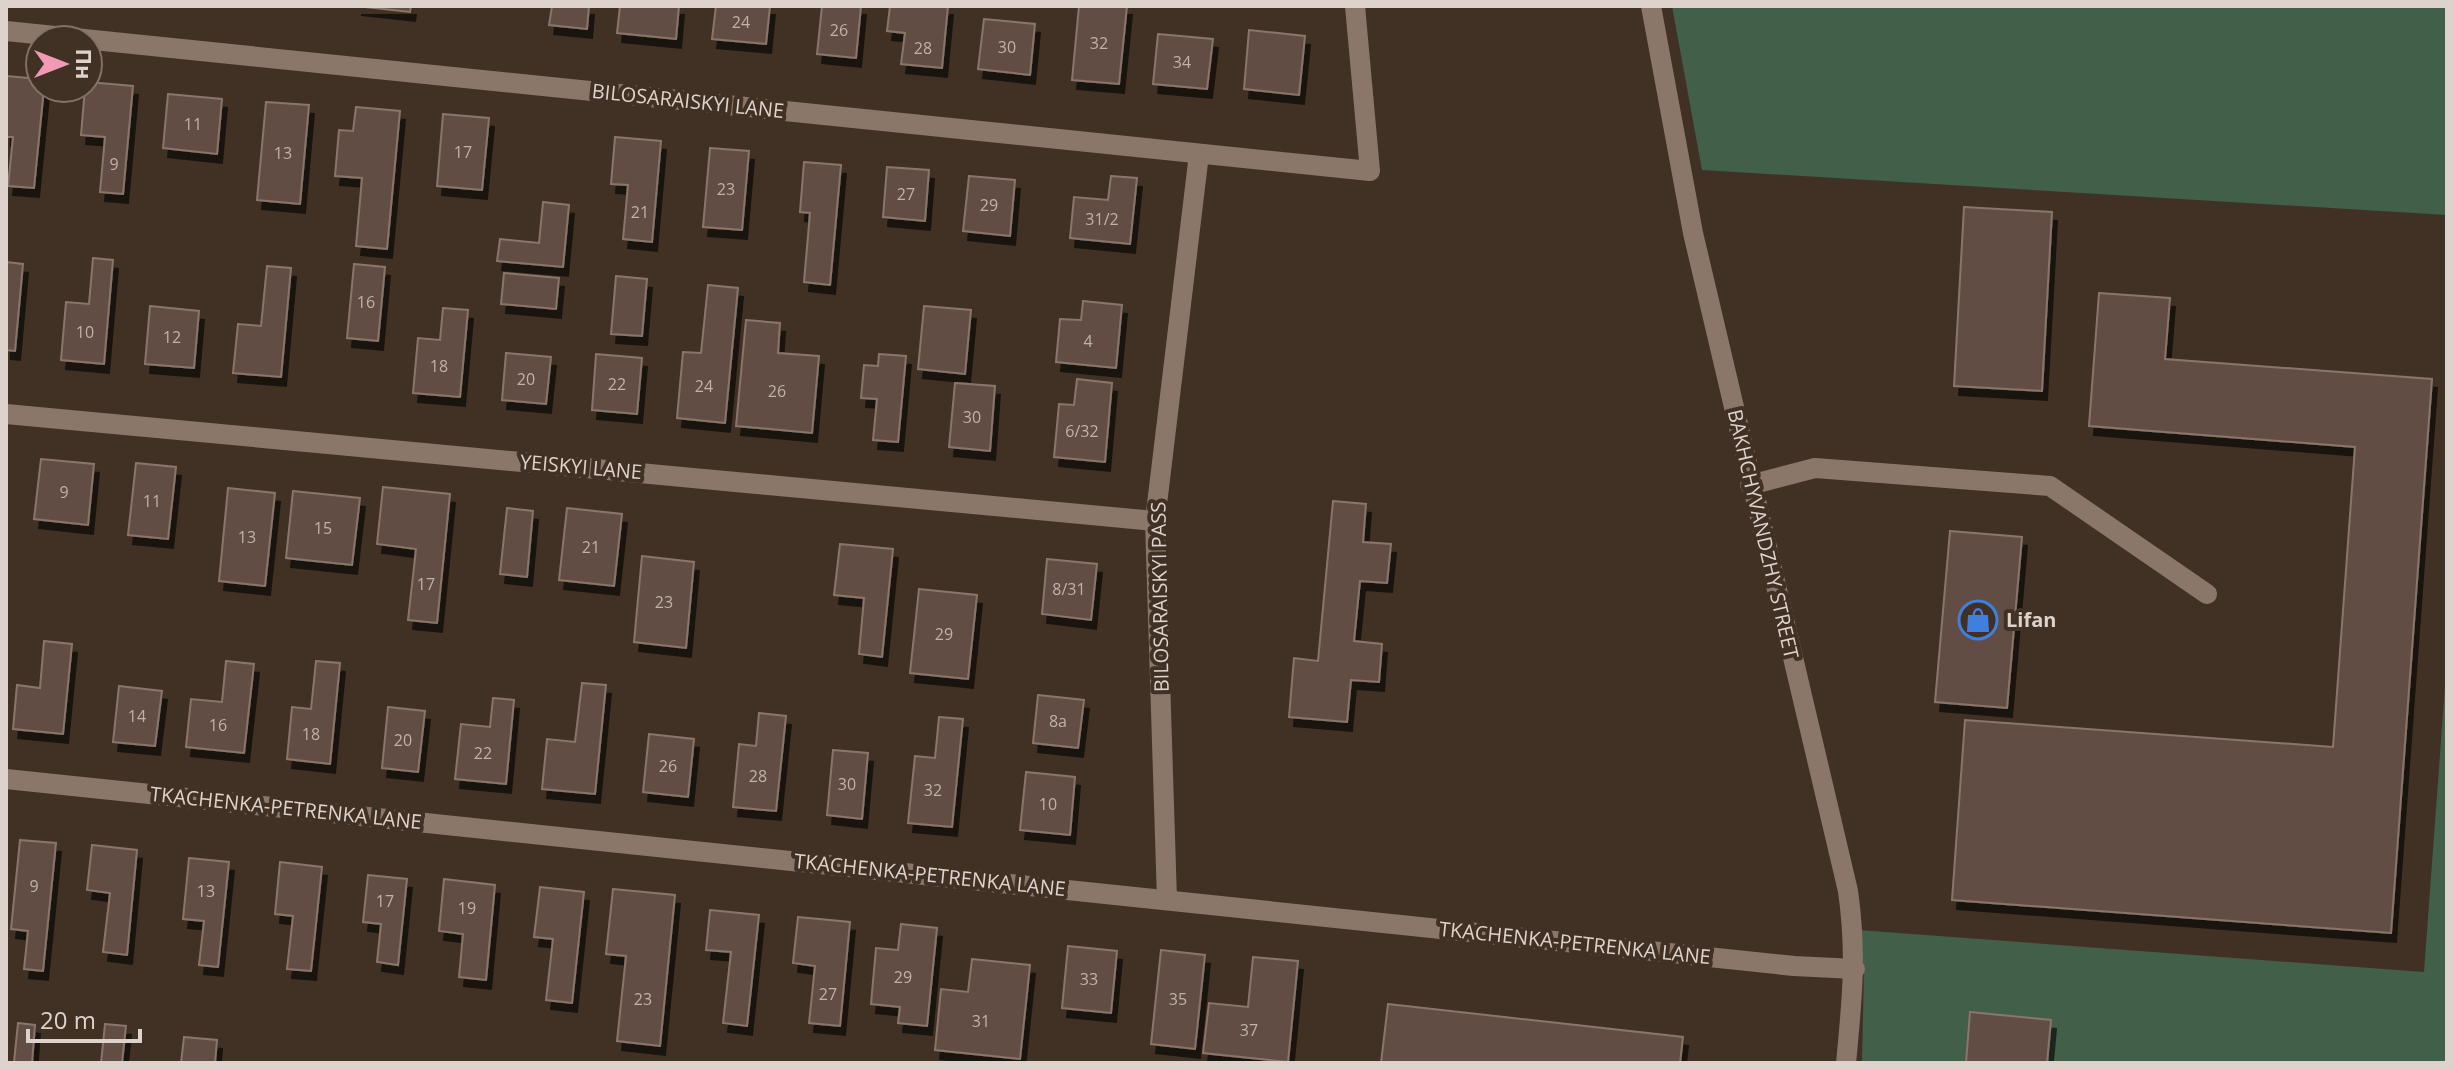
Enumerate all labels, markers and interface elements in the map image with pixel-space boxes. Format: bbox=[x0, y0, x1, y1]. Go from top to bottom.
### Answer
house number: 24 bbox=[732, 11, 750, 33]
house number: 26 bbox=[830, 19, 848, 41]
north arrow bbox=[24, 24, 104, 104]
house number: 32 bbox=[1090, 32, 1108, 54]
house number: 30 bbox=[998, 36, 1016, 58]
house number: 28 bbox=[914, 37, 932, 59]
text: Пн bbox=[70, 49, 100, 79]
house number: 34 bbox=[1173, 51, 1191, 73]
street label: BILOSARAISKYI LANE bbox=[591, 77, 785, 124]
house number: 11 bbox=[184, 113, 202, 135]
house number: 17 bbox=[454, 141, 472, 163]
house number: 13 bbox=[274, 142, 292, 164]
house number: 9 bbox=[109, 153, 119, 175]
house number: 23 bbox=[717, 178, 735, 200]
house number: 27 bbox=[897, 183, 915, 205]
house number: 29 bbox=[980, 194, 998, 216]
house number: 21 bbox=[631, 201, 649, 223]
house number: 31/2 bbox=[1085, 208, 1119, 230]
house number: 16 bbox=[357, 291, 375, 313]
house number: 10 bbox=[76, 321, 94, 343]
house number: 12 bbox=[163, 326, 181, 348]
house number: 4 bbox=[1083, 330, 1093, 352]
house number: 18 bbox=[430, 355, 448, 377]
house number: 20 bbox=[517, 368, 535, 390]
house number: 22 bbox=[608, 373, 626, 395]
house number: 24 bbox=[695, 375, 713, 397]
house number: 26 bbox=[768, 380, 786, 402]
house number: 30 bbox=[963, 406, 981, 428]
street label: BAKHCHYVANDZHY STREET bbox=[1722, 406, 1805, 661]
house number: 6/32 bbox=[1065, 420, 1099, 442]
street label: YEISKYI LANE bbox=[519, 448, 643, 485]
house number: 9 bbox=[59, 481, 69, 503]
house number: 11 bbox=[143, 490, 161, 512]
street label: BILOSARAISKYI PASS bbox=[1144, 502, 1175, 692]
house number: 15 bbox=[314, 517, 332, 539]
house number: 13 bbox=[238, 526, 256, 548]
house number: 21 bbox=[582, 536, 600, 558]
house number: 17 bbox=[417, 573, 435, 595]
house number: 8/31 bbox=[1052, 578, 1086, 600]
house number: 23 bbox=[655, 591, 673, 613]
shop icon: Lifan bbox=[1957, 599, 1999, 641]
place label: Lifan bbox=[2006, 606, 2056, 633]
house number: 29 bbox=[935, 623, 953, 645]
house number: 14 bbox=[128, 705, 146, 727]
house number: 8а bbox=[1049, 710, 1067, 732]
house number: 16 bbox=[209, 714, 227, 736]
house number: 18 bbox=[302, 723, 320, 745]
house number: 20 bbox=[394, 729, 412, 751]
house number: 22 bbox=[474, 742, 492, 764]
house number: 26 bbox=[659, 755, 677, 777]
house number: 28 bbox=[749, 765, 767, 787]
house number: 30 bbox=[838, 773, 856, 795]
house number: 32 bbox=[924, 779, 942, 801]
street label: TKACHENKA-PETRENKA LANE bbox=[149, 780, 423, 835]
house number: 10 bbox=[1039, 793, 1057, 815]
street label: TKACHENKA-PETRENKA LANE bbox=[793, 847, 1067, 902]
house number: 9 bbox=[29, 875, 39, 897]
house number: 13 bbox=[197, 880, 215, 902]
house number: 17 bbox=[376, 890, 394, 912]
house number: 19 bbox=[458, 897, 476, 919]
street label: TKACHENKA-PETRENKA LANE bbox=[1438, 915, 1712, 970]
house number: 29 bbox=[894, 966, 912, 988]
house number: 33 bbox=[1080, 968, 1098, 990]
house number: 27 bbox=[819, 983, 837, 1005]
house number: 23 bbox=[634, 988, 652, 1010]
house number: 35 bbox=[1169, 988, 1187, 1010]
scale bar bbox=[28, 993, 140, 1043]
text: 20 m bbox=[40, 1003, 96, 1036]
house number: 31 bbox=[972, 1010, 990, 1032]
house number: 37 bbox=[1240, 1019, 1258, 1041]

